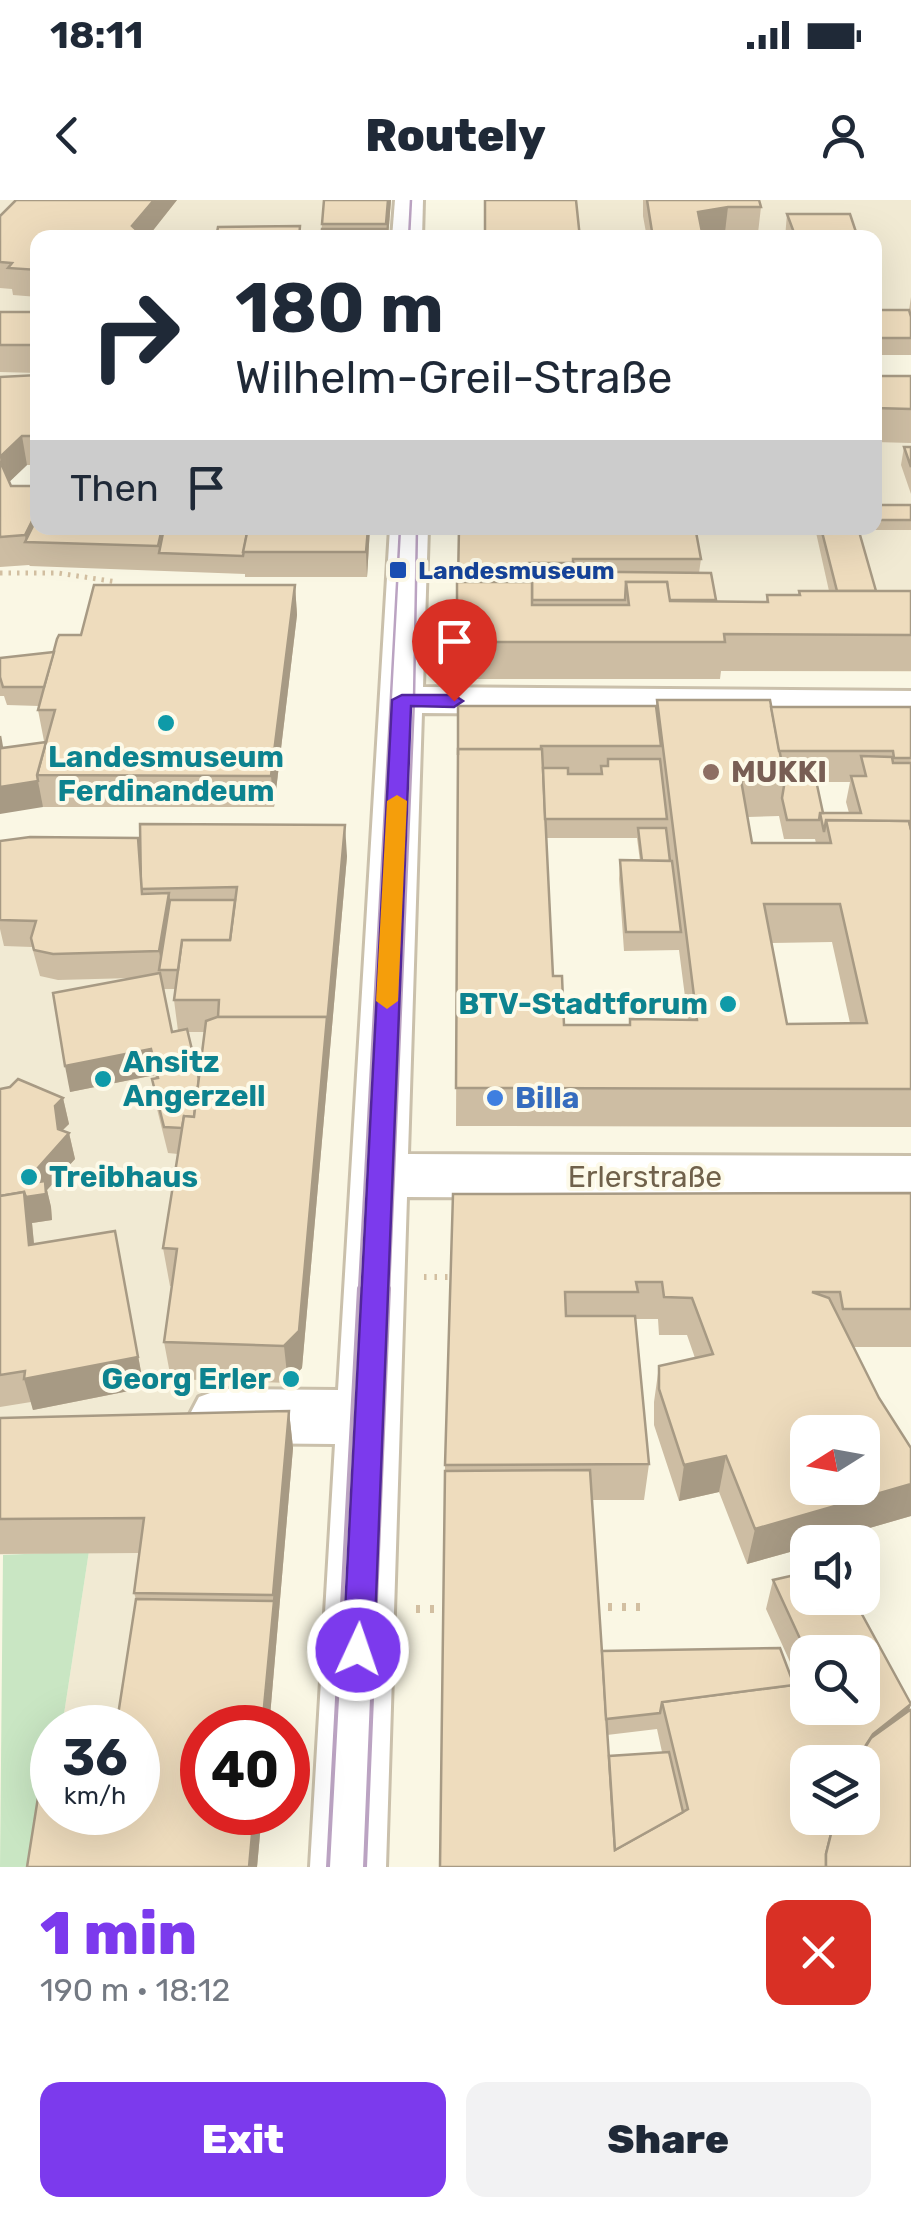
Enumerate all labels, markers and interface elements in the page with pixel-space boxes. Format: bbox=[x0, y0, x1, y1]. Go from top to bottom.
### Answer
text: 18:11 bbox=[50, 12, 143, 58]
icon: back bbox=[40, 108, 95, 163]
icon: person bbox=[816, 108, 871, 163]
text: Routely bbox=[365, 109, 546, 162]
text: 180 m bbox=[235, 267, 444, 350]
icon: right bbox=[70, 270, 200, 400]
text: Wilhelm-Greil-Straße bbox=[235, 351, 672, 404]
icon: arrive bbox=[179, 460, 234, 515]
text: Then bbox=[70, 465, 159, 511]
place label: Landesmuseum bbox=[418, 556, 615, 585]
marker: Landesmuseum bbox=[387, 559, 409, 581]
pin bbox=[412, 599, 497, 702]
icon: arrive bbox=[427, 614, 482, 669]
marker: Landesmuseum Ferdinandeum bbox=[155, 712, 177, 734]
place label: Landesmuseum Ferdinandeum bbox=[48, 739, 284, 809]
place label: MUKKI bbox=[731, 754, 827, 790]
marker: MUKKI bbox=[700, 761, 722, 783]
place label: BTV-Stadtforum bbox=[458, 986, 708, 1022]
marker: BTV-Stadtforum bbox=[717, 993, 739, 1015]
place label: Ansitz Angerzell bbox=[123, 1044, 266, 1114]
marker: Ansitz Angerzell bbox=[92, 1068, 114, 1090]
place label: Billa bbox=[515, 1080, 580, 1116]
marker: Billa bbox=[484, 1087, 506, 1109]
place label: Treibhaus bbox=[49, 1159, 198, 1195]
street label: Erlerstraße bbox=[568, 1159, 722, 1195]
marker: Treibhaus bbox=[18, 1166, 40, 1188]
place label: Georg Erler bbox=[102, 1361, 271, 1397]
marker: Georg Erler bbox=[280, 1368, 302, 1390]
north arrow bbox=[790, 1415, 880, 1505]
map controls bbox=[790, 1415, 880, 1835]
button: sound bbox=[790, 1525, 880, 1615]
position arrow bbox=[306, 1598, 410, 1702]
button: search bbox=[790, 1635, 880, 1725]
speed limit sign: 40 bbox=[180, 1705, 310, 1835]
text: 36 bbox=[62, 1728, 128, 1788]
button: layers bbox=[790, 1745, 880, 1835]
text: km/h bbox=[64, 1781, 126, 1810]
text: 1 min bbox=[40, 1898, 197, 1969]
button: close bbox=[766, 1900, 871, 2005]
text: 190 m · 18:12 bbox=[40, 1971, 230, 2009]
button: Exit bbox=[40, 2082, 446, 2197]
button: Share bbox=[466, 2082, 871, 2197]

